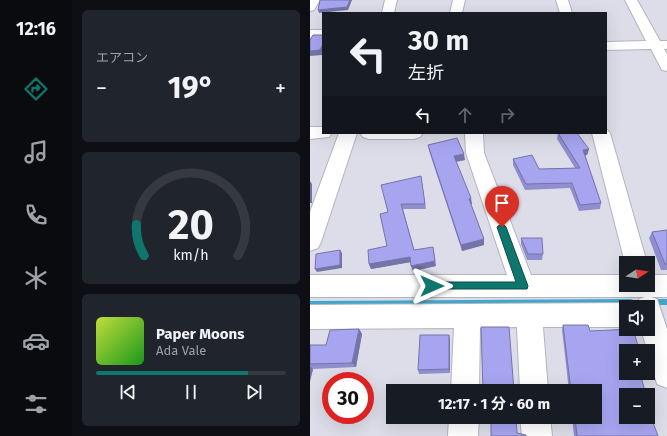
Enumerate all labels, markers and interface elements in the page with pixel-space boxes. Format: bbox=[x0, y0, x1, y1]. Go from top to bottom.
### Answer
text: 12:16 bbox=[16, 18, 56, 40]
text: 30 m bbox=[408, 24, 469, 57]
icon: left bbox=[342, 28, 394, 80]
text: エアコン bbox=[96, 50, 148, 65]
text: 左折 bbox=[408, 62, 444, 84]
text: 19° bbox=[168, 70, 214, 106]
icon: directions bbox=[22, 75, 50, 103]
text: − bbox=[96, 75, 107, 102]
text: + bbox=[275, 75, 286, 102]
icon: left bbox=[412, 104, 434, 126]
icon: ahead bbox=[454, 104, 476, 126]
icon: right bbox=[496, 104, 518, 126]
icon: music bbox=[22, 138, 50, 166]
pin bbox=[485, 186, 519, 227]
icon: arrive bbox=[491, 192, 513, 214]
text: 20 bbox=[168, 200, 214, 250]
icon: phone bbox=[22, 201, 50, 229]
text: km/h bbox=[173, 247, 209, 264]
north arrow bbox=[619, 256, 655, 292]
map controls bbox=[619, 256, 655, 424]
icon: climate bbox=[22, 264, 50, 292]
position arrow bbox=[411, 265, 453, 307]
button: sound bbox=[619, 300, 655, 336]
text: Paper Moons bbox=[156, 325, 244, 343]
icon: car bbox=[22, 327, 50, 355]
text: Ada Vale bbox=[156, 343, 206, 358]
button: + bbox=[619, 344, 655, 380]
speed limit sign: 30 bbox=[322, 372, 374, 424]
icon: previous bbox=[117, 381, 139, 403]
icon: pause bbox=[180, 381, 202, 403]
icon: next bbox=[243, 381, 265, 403]
button: − bbox=[619, 388, 655, 424]
icon: filters bbox=[22, 390, 50, 418]
text: 12:17 · 1 分 · 60 m bbox=[438, 395, 550, 413]

